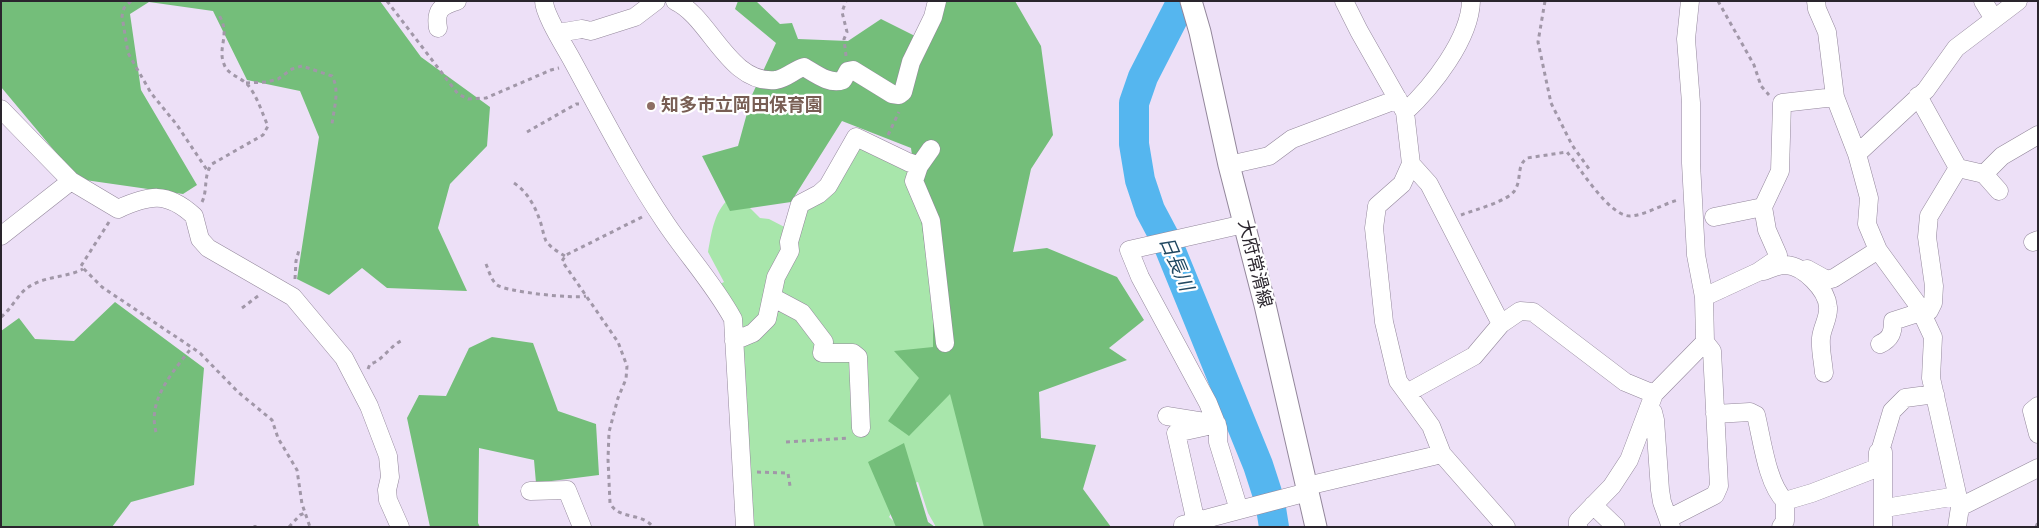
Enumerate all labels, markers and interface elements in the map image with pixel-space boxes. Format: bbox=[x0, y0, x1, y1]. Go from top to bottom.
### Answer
place label: 知多市立岡田保育園 bbox=[661, 95, 823, 117]
marker: 知多市立岡田保育園 bbox=[645, 100, 657, 112]
street label: 大府常滑線 bbox=[1233, 218, 1275, 310]
water label: 日長川 bbox=[1153, 233, 1197, 295]

